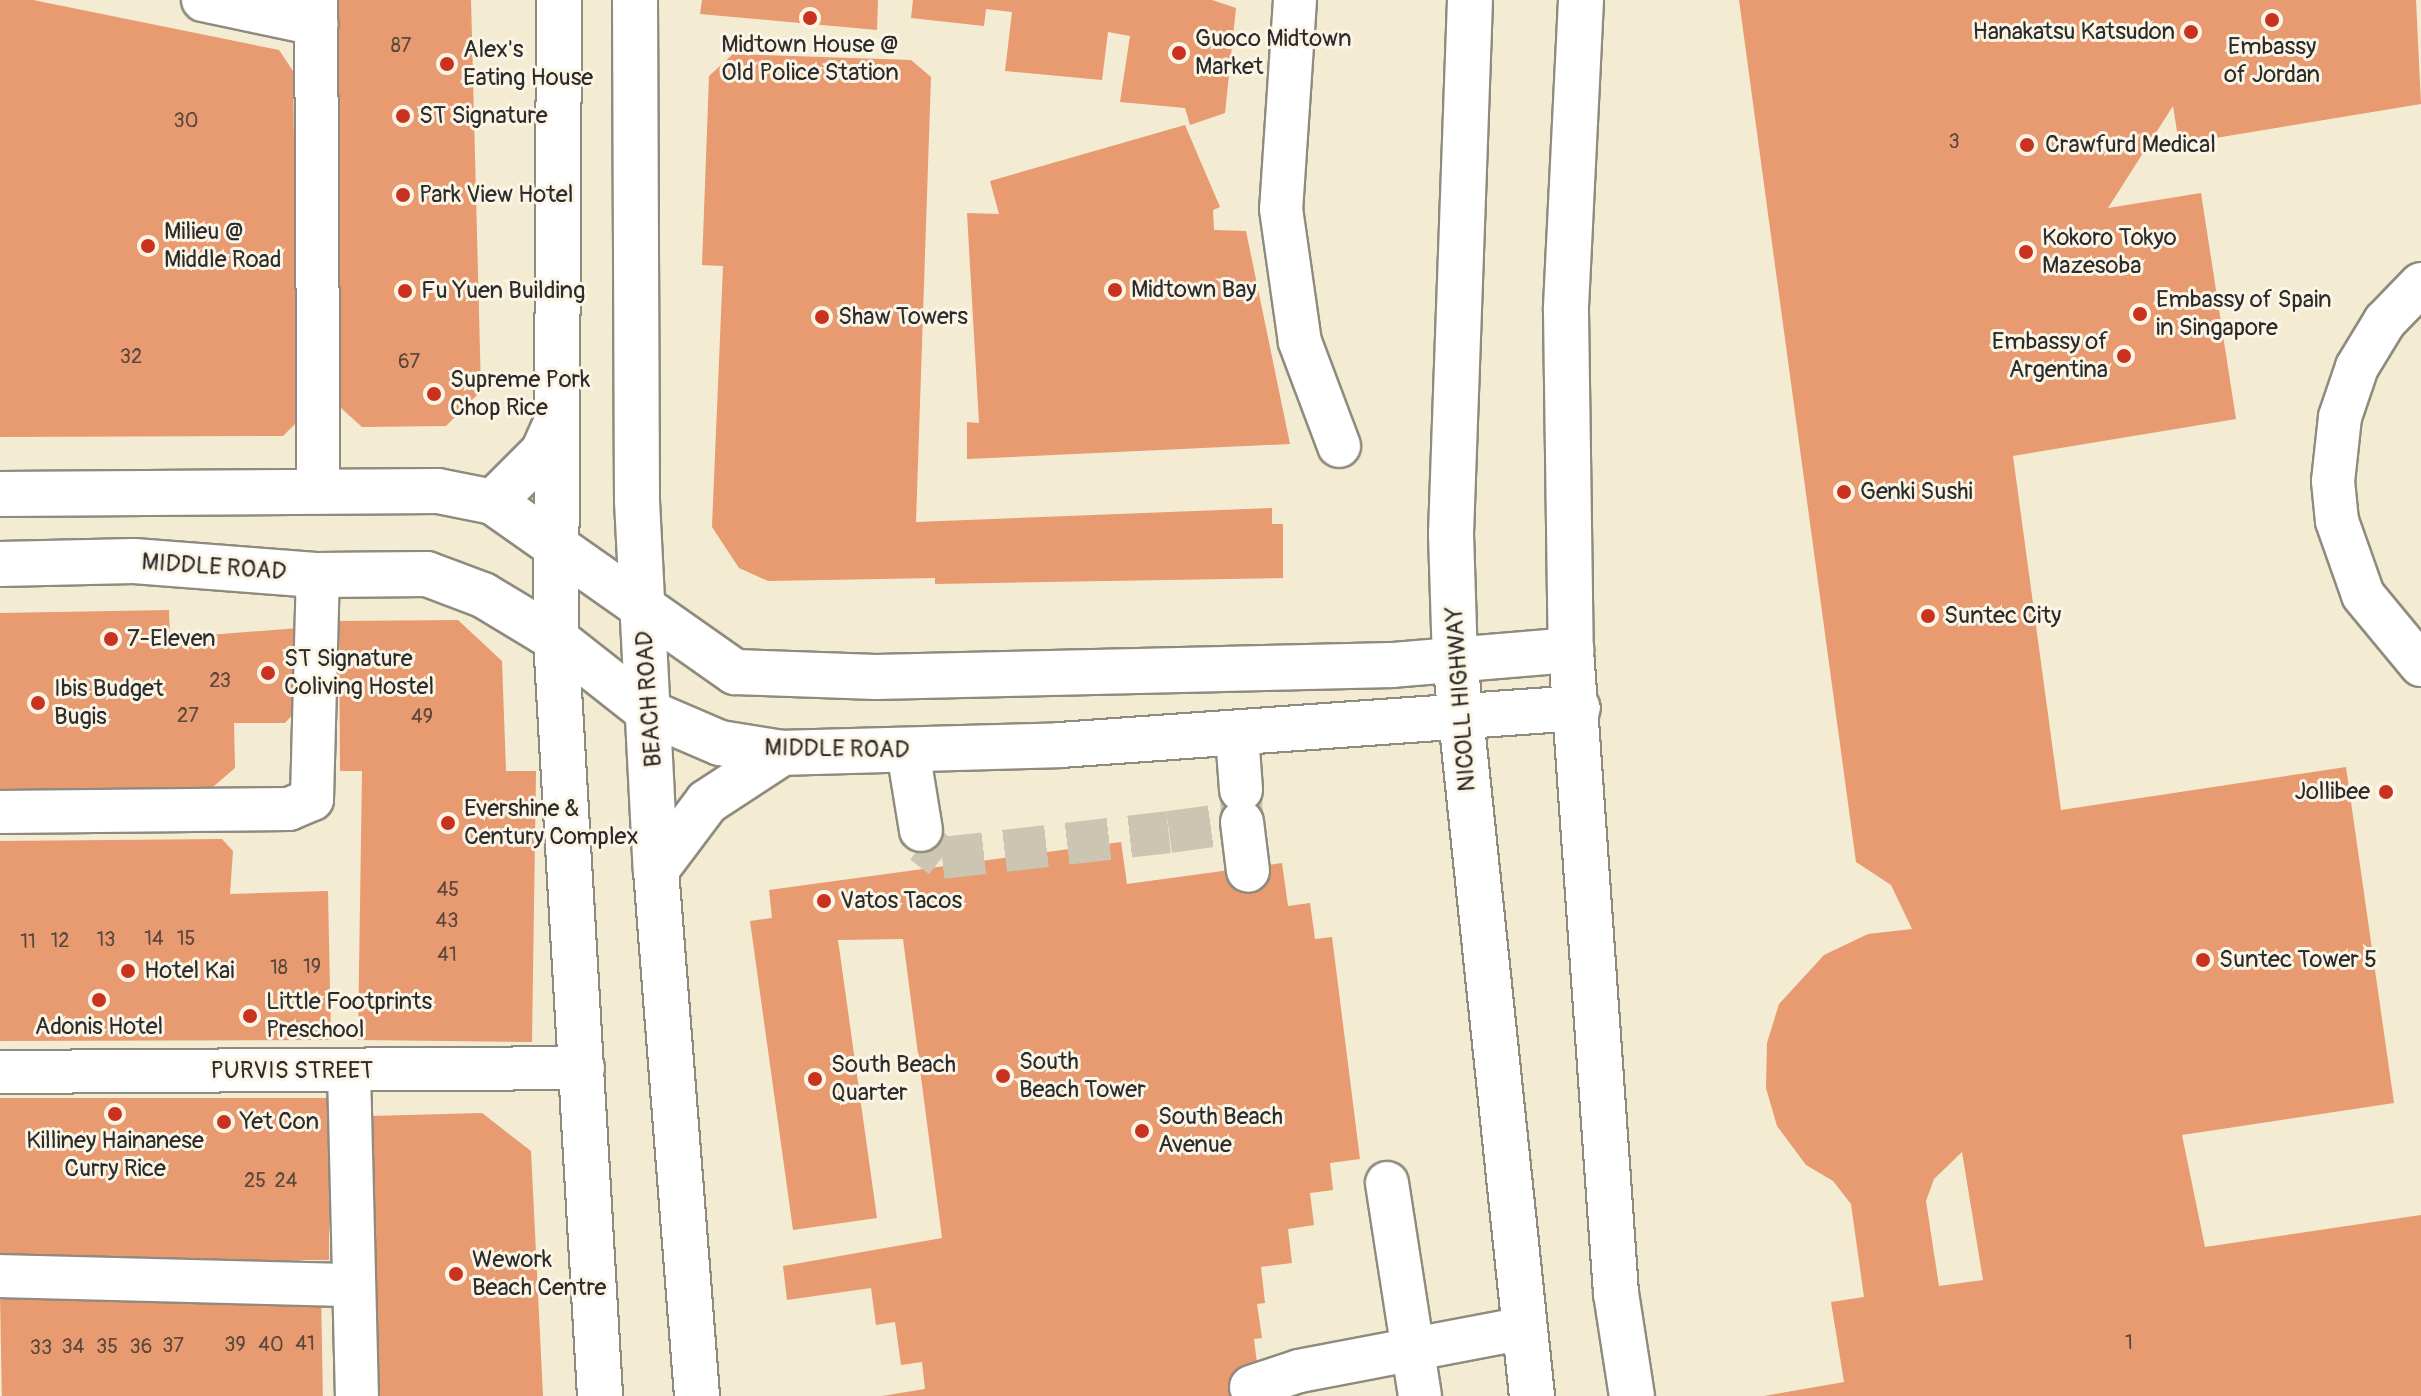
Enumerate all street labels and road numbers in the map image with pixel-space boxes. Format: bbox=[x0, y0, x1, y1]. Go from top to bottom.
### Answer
street label: MIDDLE ROAD bbox=[141, 548, 287, 586]
street label: NICOLL HIGHWAY bbox=[1440, 605, 1482, 793]
street label: BEACH ROAD bbox=[630, 630, 668, 768]
street label: MIDDLE ROAD bbox=[764, 733, 910, 765]
street label: PURVIS STREET bbox=[211, 1057, 373, 1085]

